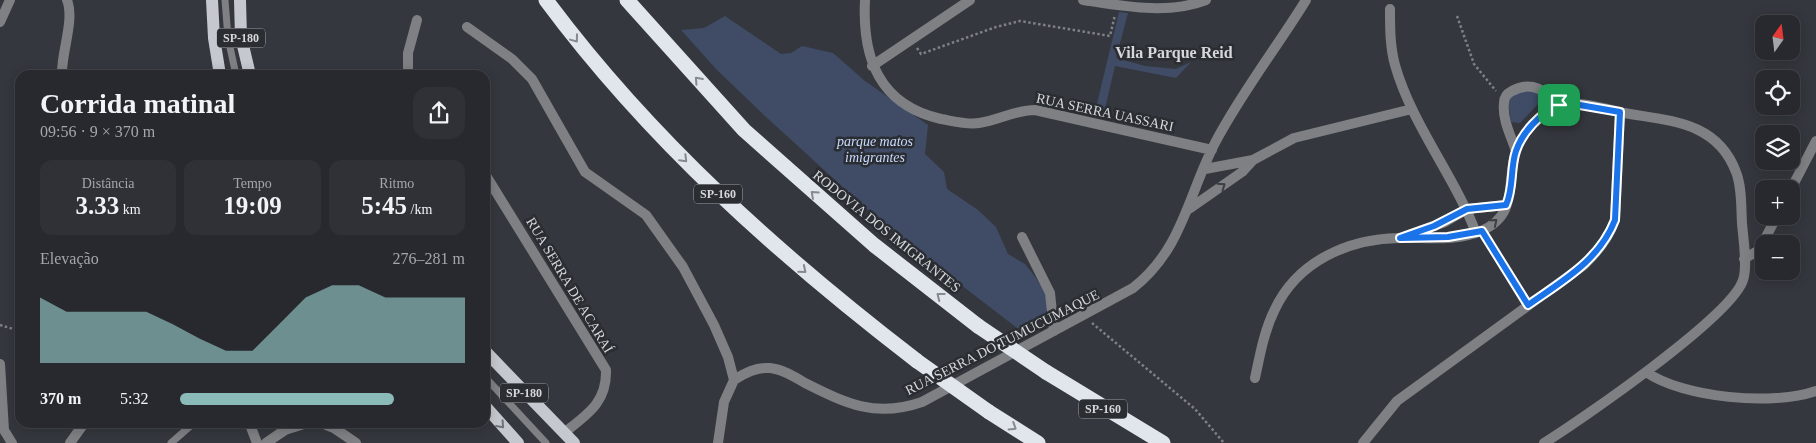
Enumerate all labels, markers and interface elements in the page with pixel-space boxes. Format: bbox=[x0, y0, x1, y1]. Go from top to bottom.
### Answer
north arrow bbox=[1755, 15, 1800, 60]
map controls bbox=[1755, 15, 1800, 280]
road number: SP-180 bbox=[217, 28, 265, 48]
one-way arrow bbox=[569, 33, 577, 42]
district label: Vila Parque Reid bbox=[1115, 44, 1233, 62]
button: locate bbox=[1755, 70, 1800, 115]
one-way arrow bbox=[695, 76, 704, 85]
pin bbox=[1538, 84, 1580, 126]
button: share bbox=[413, 87, 465, 139]
text: Corrida matinal bbox=[40, 88, 235, 119]
street label: RUA SERRA UASSARI bbox=[1035, 91, 1175, 134]
icon: arrive bbox=[1545, 91, 1573, 119]
text: 09:56 · 9 × 370 m bbox=[40, 123, 155, 140]
button: layers bbox=[1755, 125, 1800, 170]
park label: parque matos imigrantes bbox=[836, 134, 914, 165]
one-way arrow bbox=[678, 154, 687, 163]
street label: RODOVIA DOS IMIGRANTES bbox=[810, 167, 963, 295]
text: Distância bbox=[82, 176, 135, 191]
text: Tempo bbox=[233, 176, 272, 191]
text: Ritmo bbox=[379, 176, 414, 191]
button: + bbox=[1755, 180, 1800, 225]
one-way arrow bbox=[1216, 183, 1226, 192]
road number: SP-160 bbox=[694, 184, 742, 203]
one-way arrow bbox=[810, 191, 819, 200]
text: 3.33 bbox=[76, 192, 119, 219]
text: 19:09 bbox=[223, 192, 282, 219]
text: 5:45 bbox=[361, 192, 407, 219]
text: km bbox=[119, 202, 141, 217]
text: /km bbox=[407, 202, 432, 217]
street label: RUA SERRA DE ACARAÍ bbox=[523, 214, 617, 356]
one-way arrow bbox=[1489, 219, 1498, 228]
button: − bbox=[1755, 235, 1800, 280]
text: Elevação bbox=[40, 250, 99, 267]
text: 276–281 m bbox=[393, 250, 465, 267]
one-way arrow bbox=[797, 264, 806, 273]
street label: RUA SERRA DO TUMUCUMAQUE bbox=[903, 287, 1102, 398]
one-way arrow bbox=[937, 294, 946, 302]
road number: SP-180 bbox=[500, 383, 548, 402]
text: 370 m bbox=[40, 390, 81, 407]
text: 5:32 bbox=[120, 390, 148, 407]
road number: SP-160 bbox=[1079, 399, 1127, 418]
one-way arrow bbox=[496, 419, 505, 428]
one-way arrow bbox=[1008, 421, 1017, 431]

